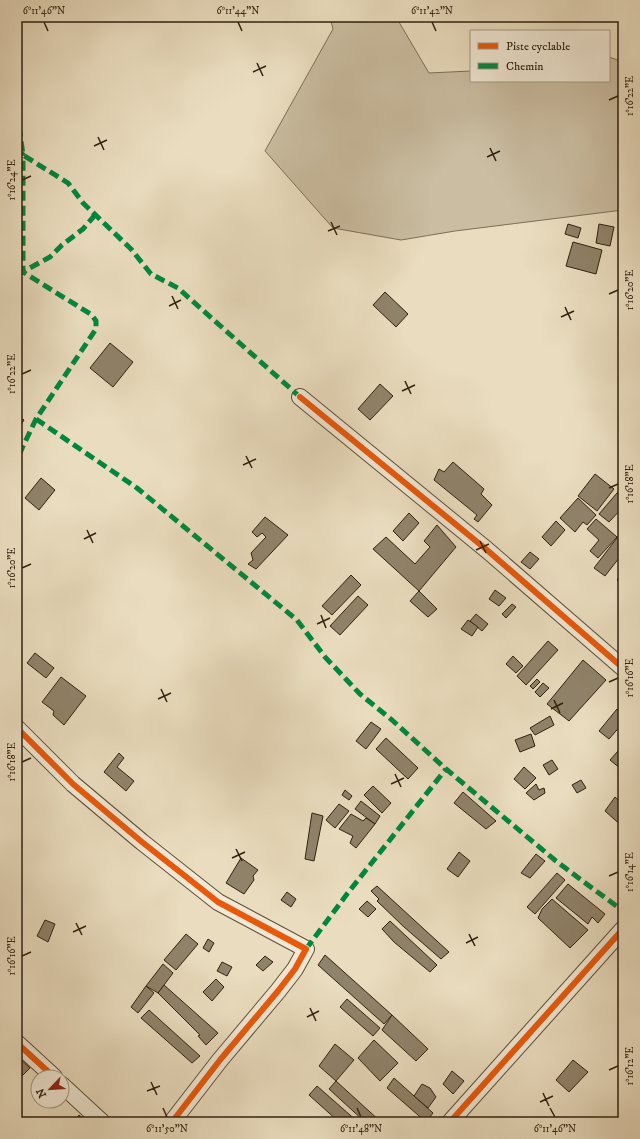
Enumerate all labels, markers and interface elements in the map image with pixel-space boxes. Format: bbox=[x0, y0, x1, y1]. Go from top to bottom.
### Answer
text: 6°11'46"N bbox=[23, 5, 65, 17]
text: 6°11'44"N bbox=[217, 5, 260, 17]
text: 6°11'42"N bbox=[411, 5, 453, 17]
legend bbox=[470, 30, 610, 82]
text: Piste cyclable bbox=[506, 39, 570, 54]
text: Chemin bbox=[506, 59, 544, 74]
text: 1°16'22"E bbox=[624, 76, 636, 116]
text: 1°16'24"E bbox=[6, 160, 18, 200]
text: 1°16'20"E bbox=[624, 270, 636, 310]
text: 1°16'22"E bbox=[6, 354, 18, 394]
text: 1°16'18"E bbox=[624, 465, 636, 504]
text: 1°16'20"E bbox=[6, 548, 18, 588]
text: 1°16'16"E bbox=[624, 658, 636, 698]
text: 1°16'18"E bbox=[6, 743, 18, 782]
text: 1°16'14"E bbox=[624, 852, 636, 892]
text: 1°16'16"E bbox=[6, 936, 18, 976]
text: 1°16'12"E bbox=[624, 1047, 636, 1085]
north arrow bbox=[30, 1069, 70, 1109]
text: N bbox=[34, 1086, 50, 1100]
text: 6°11'50"N bbox=[146, 1123, 188, 1135]
text: 6°11'48"N bbox=[340, 1123, 382, 1135]
text: 6°11'46"N bbox=[534, 1123, 576, 1135]

